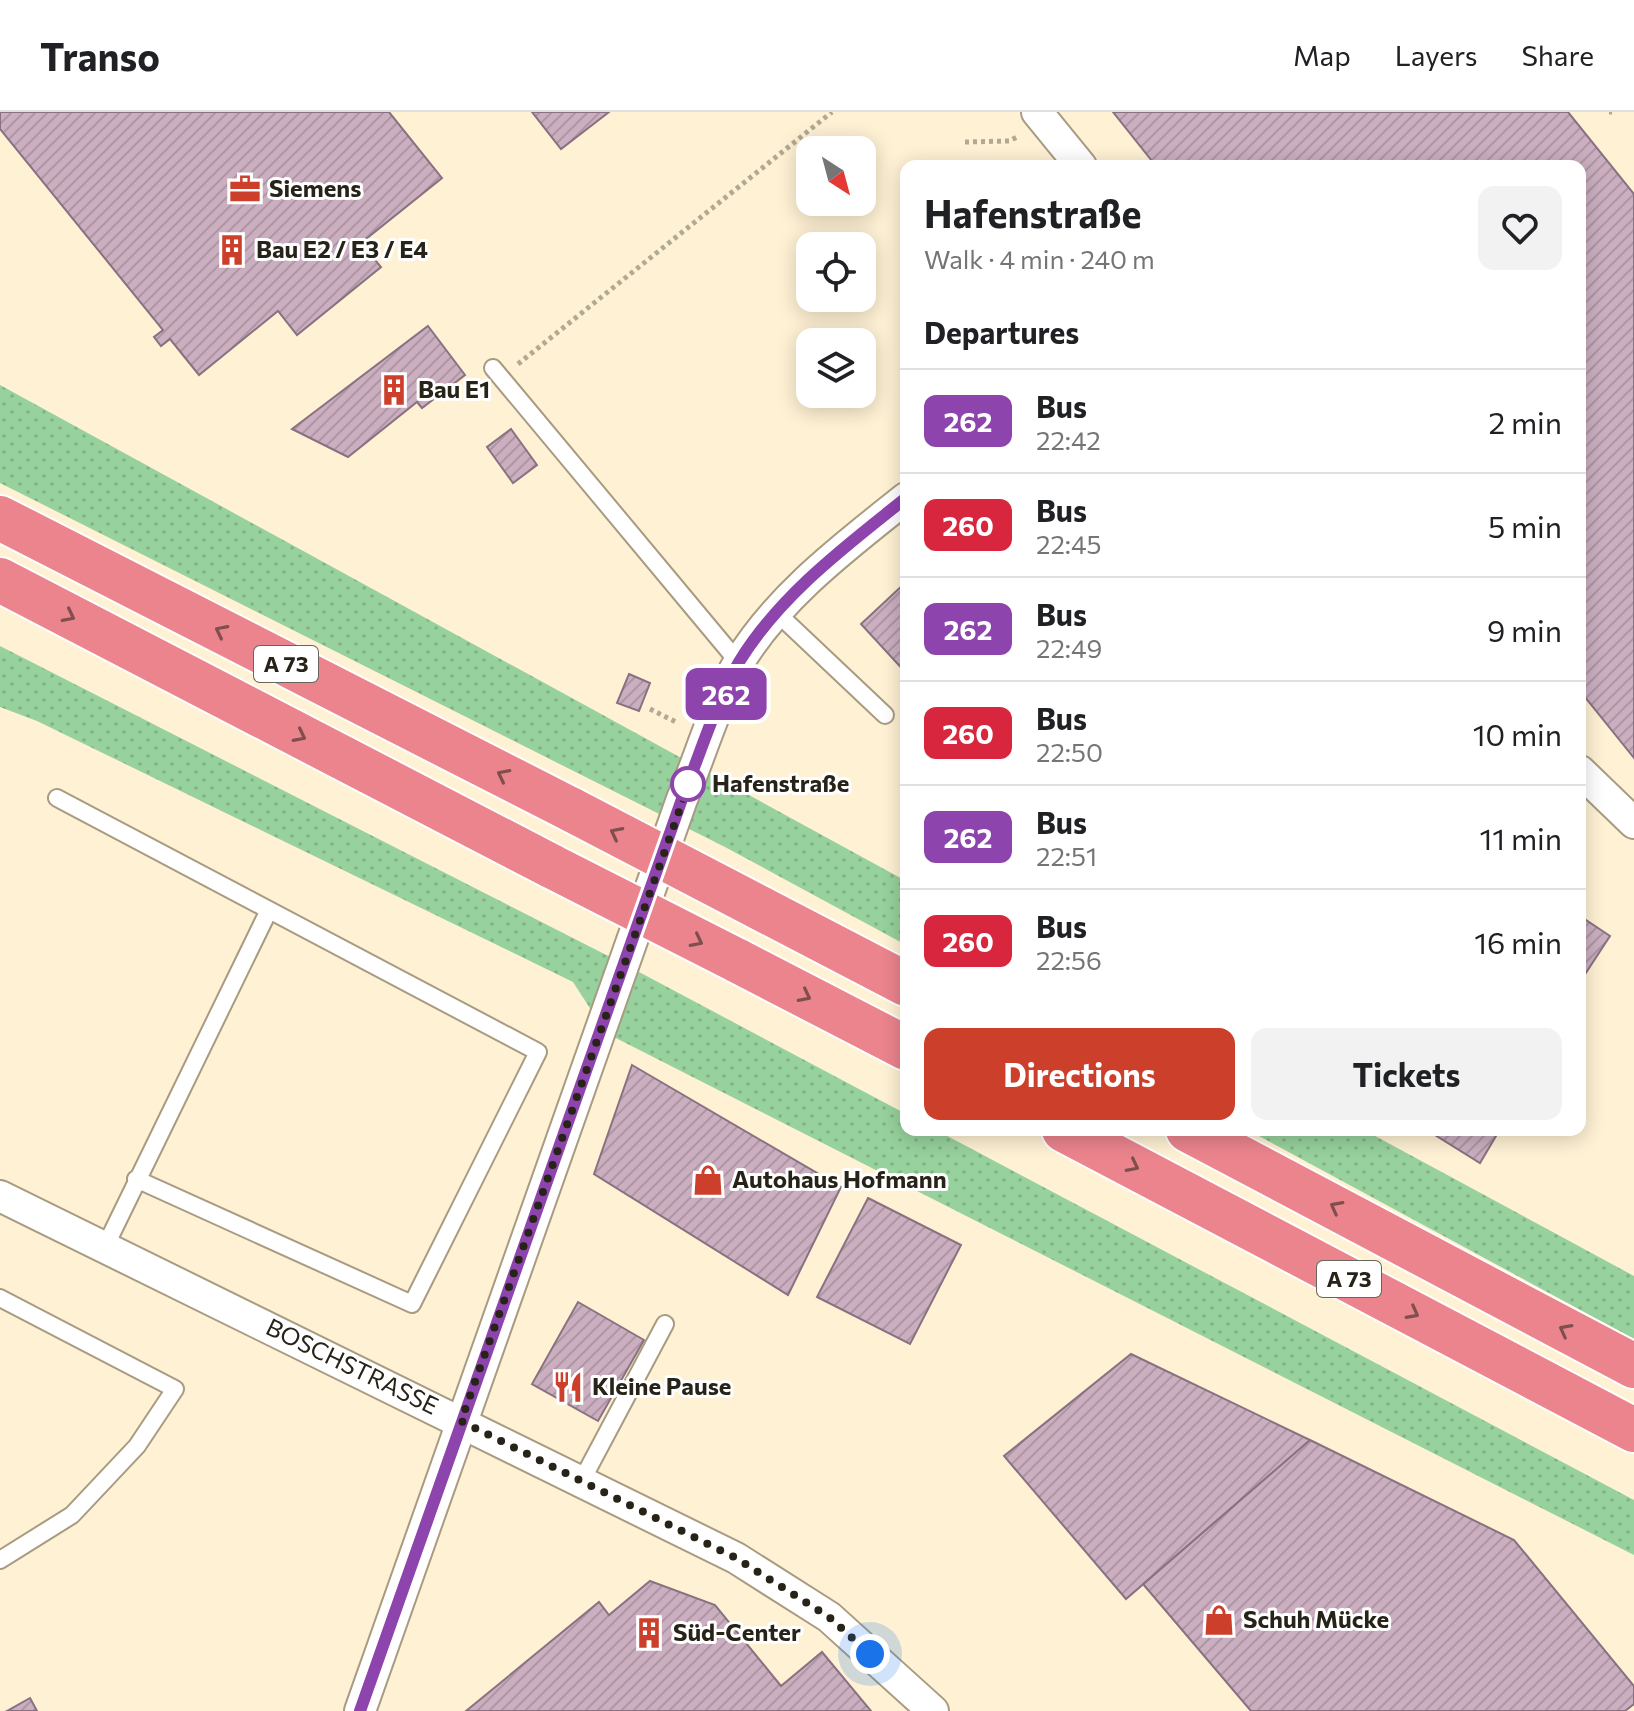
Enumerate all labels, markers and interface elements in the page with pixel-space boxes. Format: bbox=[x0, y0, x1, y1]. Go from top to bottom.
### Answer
text: Transo bbox=[40, 32, 160, 79]
text: Map bbox=[1293, 38, 1351, 72]
text: Layers bbox=[1395, 38, 1477, 72]
text: Share bbox=[1521, 38, 1594, 72]
north arrow bbox=[796, 136, 876, 216]
map controls bbox=[796, 136, 876, 408]
office icon: Siemens bbox=[228, 172, 262, 206]
place label: Siemens bbox=[269, 173, 361, 202]
button: heart bbox=[1478, 186, 1562, 270]
text: Hafenstraße bbox=[924, 189, 1142, 236]
button: locate bbox=[796, 232, 876, 312]
building icon: Bau E2 / E3 / E4 bbox=[215, 233, 249, 267]
place label: Bau E2 / E3 / E4 bbox=[256, 234, 428, 263]
text: Walk · 4 min · 240 m bbox=[924, 243, 1155, 274]
text: Departures bbox=[924, 313, 1079, 350]
button: layers bbox=[796, 328, 876, 408]
building icon: Bau E1 bbox=[377, 373, 411, 407]
place label: Bau E1 bbox=[418, 374, 490, 403]
text: Bus bbox=[1036, 387, 1087, 424]
text: 2 min bbox=[1489, 403, 1562, 440]
text: 262 bbox=[944, 404, 992, 438]
text: 22:42 bbox=[1036, 424, 1101, 455]
text: Bus bbox=[1036, 491, 1087, 528]
text: 5 min bbox=[1488, 507, 1562, 544]
text: 260 bbox=[942, 508, 994, 542]
text: 22:45 bbox=[1036, 528, 1102, 559]
text: Bus bbox=[1036, 595, 1087, 632]
one-way arrow bbox=[61, 606, 76, 621]
text: 9 min bbox=[1487, 611, 1562, 648]
text: 262 bbox=[944, 612, 992, 646]
one-way arrow bbox=[215, 625, 230, 641]
text: 22:49 bbox=[1036, 632, 1102, 663]
road number: A 73 bbox=[254, 646, 318, 682]
line badge: 262 bbox=[680, 668, 772, 720]
text: 262 bbox=[702, 677, 750, 711]
text: Bus bbox=[1036, 699, 1087, 736]
text: 10 min bbox=[1473, 715, 1562, 752]
text: 260 bbox=[942, 716, 994, 750]
one-way arrow bbox=[292, 726, 306, 741]
text: 22:50 bbox=[1036, 736, 1103, 767]
marker: Hafenstraße bbox=[671, 767, 705, 801]
place label: Hafenstraße bbox=[712, 768, 849, 797]
one-way arrow bbox=[496, 769, 511, 784]
text: Bus bbox=[1036, 803, 1087, 840]
text: 11 min bbox=[1480, 819, 1562, 856]
text: 262 bbox=[944, 820, 992, 854]
one-way arrow bbox=[609, 827, 624, 842]
text: 22:51 bbox=[1036, 840, 1097, 871]
text: Bus bbox=[1036, 907, 1087, 944]
text: 16 min bbox=[1474, 923, 1562, 960]
text: 260 bbox=[942, 924, 994, 958]
one-way arrow bbox=[689, 931, 704, 946]
text: 22:56 bbox=[1036, 944, 1102, 975]
one-way arrow bbox=[796, 987, 811, 1002]
button: Directions bbox=[924, 1028, 1235, 1120]
button: Tickets bbox=[1251, 1028, 1562, 1120]
one-way arrow bbox=[1124, 1156, 1139, 1171]
shop icon: Autohaus Hofmann bbox=[691, 1163, 725, 1197]
place label: Autohaus Hofmann bbox=[732, 1164, 947, 1193]
one-way arrow bbox=[1329, 1202, 1344, 1217]
road number: A 73 bbox=[1317, 1261, 1381, 1297]
one-way arrow bbox=[1404, 1303, 1419, 1318]
street label: BOSCHSTRASSE bbox=[262, 1311, 443, 1420]
one-way arrow bbox=[1559, 1324, 1574, 1339]
restaurant icon: Kleine Pause bbox=[551, 1370, 585, 1404]
place label: Kleine Pause bbox=[592, 1371, 731, 1400]
shop icon: Schuh Mücke bbox=[1202, 1603, 1236, 1637]
place label: Schuh Mücke bbox=[1243, 1604, 1389, 1633]
building icon: Süd-Center bbox=[632, 1616, 666, 1650]
place label: Süd-Center bbox=[673, 1617, 801, 1646]
your location bbox=[850, 1634, 890, 1674]

